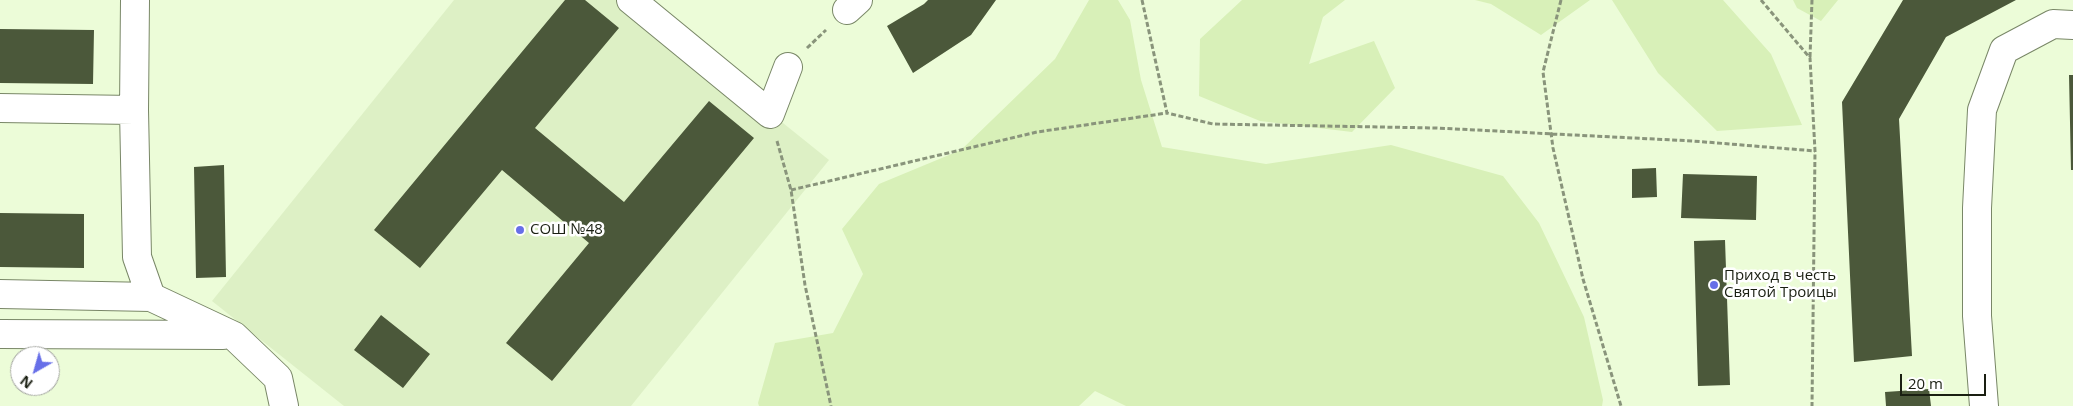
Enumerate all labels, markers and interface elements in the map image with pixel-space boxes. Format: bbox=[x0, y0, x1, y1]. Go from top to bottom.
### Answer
place label: СОШ №48 bbox=[530, 221, 603, 239]
marker: СОШ №48 bbox=[514, 224, 526, 236]
place label: Приход в честь Святой Троицы bbox=[1724, 267, 1837, 302]
marker: Приход в честь Святой Троицы bbox=[1708, 279, 1720, 291]
north arrow bbox=[10, 346, 60, 396]
scale bar bbox=[1903, 364, 1989, 396]
text: N bbox=[16, 371, 36, 393]
text: 20 m bbox=[1908, 373, 1943, 393]

